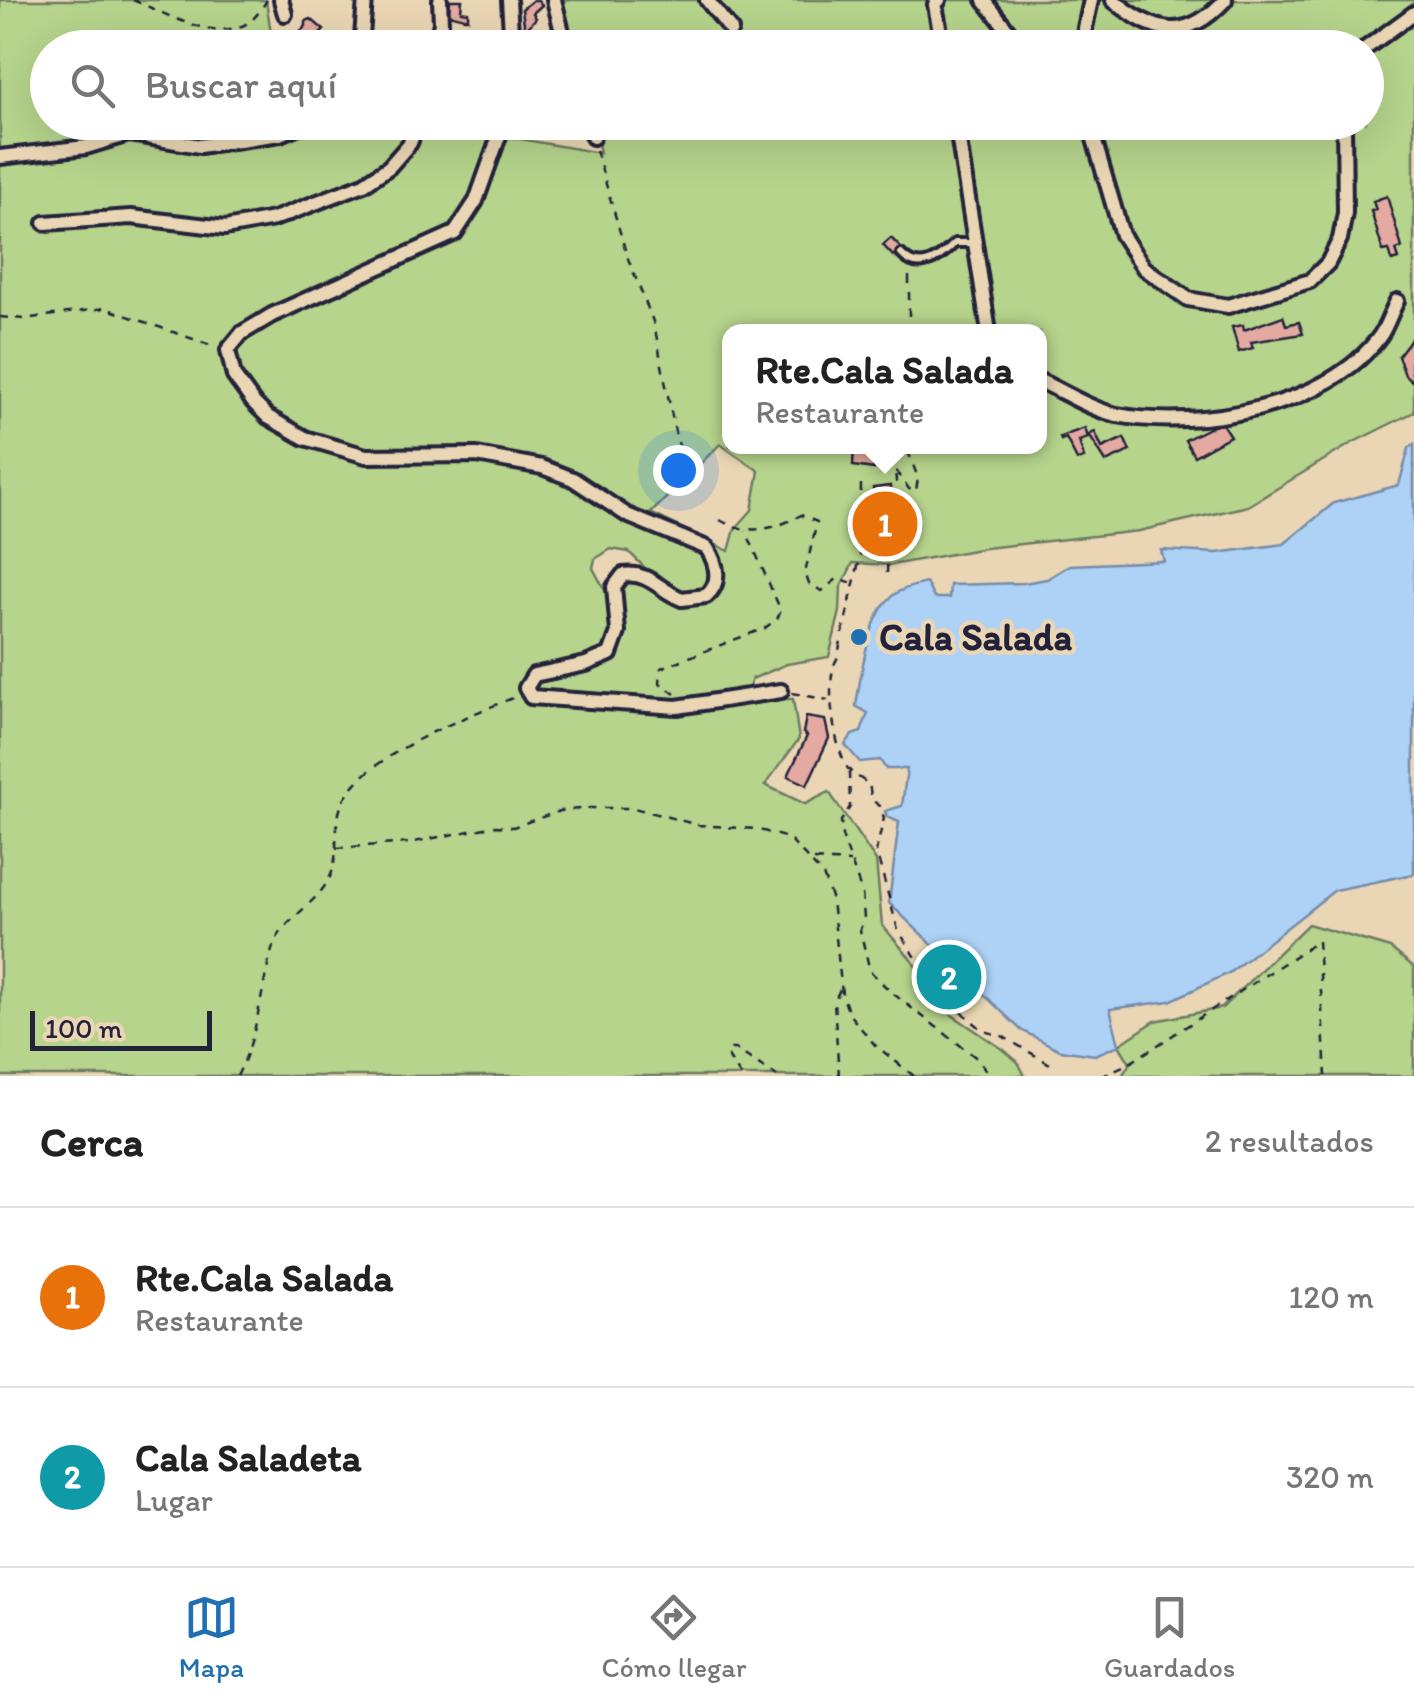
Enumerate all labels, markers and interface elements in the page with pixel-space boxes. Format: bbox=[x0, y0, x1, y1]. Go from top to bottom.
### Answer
search box bbox=[30, 30, 1384, 140]
icon: search bbox=[65, 58, 120, 113]
text: Buscar aquí bbox=[145, 62, 337, 108]
popup bbox=[722, 324, 1047, 454]
text: Rte.Cala Salada bbox=[755, 347, 1014, 393]
text: Restaurante bbox=[755, 393, 924, 431]
your location bbox=[653, 445, 704, 496]
pin: 1 bbox=[852, 486, 918, 562]
place label: Cala Salada bbox=[879, 614, 1073, 660]
marker: Cala Salada bbox=[848, 626, 870, 648]
pin: 2 bbox=[916, 940, 982, 1014]
scale bar bbox=[30, 1006, 212, 1050]
text: 100 m bbox=[45, 1011, 122, 1045]
text: Cerca bbox=[40, 1116, 144, 1167]
text: 2 resultados bbox=[1205, 1122, 1374, 1160]
text: Rte.Cala Salada bbox=[135, 1255, 393, 1301]
text: 1 bbox=[65, 1278, 80, 1316]
text: 120 m bbox=[1288, 1278, 1374, 1316]
text: Restaurante bbox=[135, 1301, 304, 1339]
text: Cala Saladeta bbox=[135, 1435, 362, 1481]
text: 2 bbox=[64, 1458, 81, 1496]
text: 320 m bbox=[1286, 1458, 1374, 1496]
text: Lugar bbox=[135, 1481, 213, 1519]
tab: Mapa bbox=[179, 1590, 244, 1684]
tab: Cómo llegar bbox=[601, 1590, 746, 1684]
tab: Guardados bbox=[1104, 1590, 1235, 1684]

